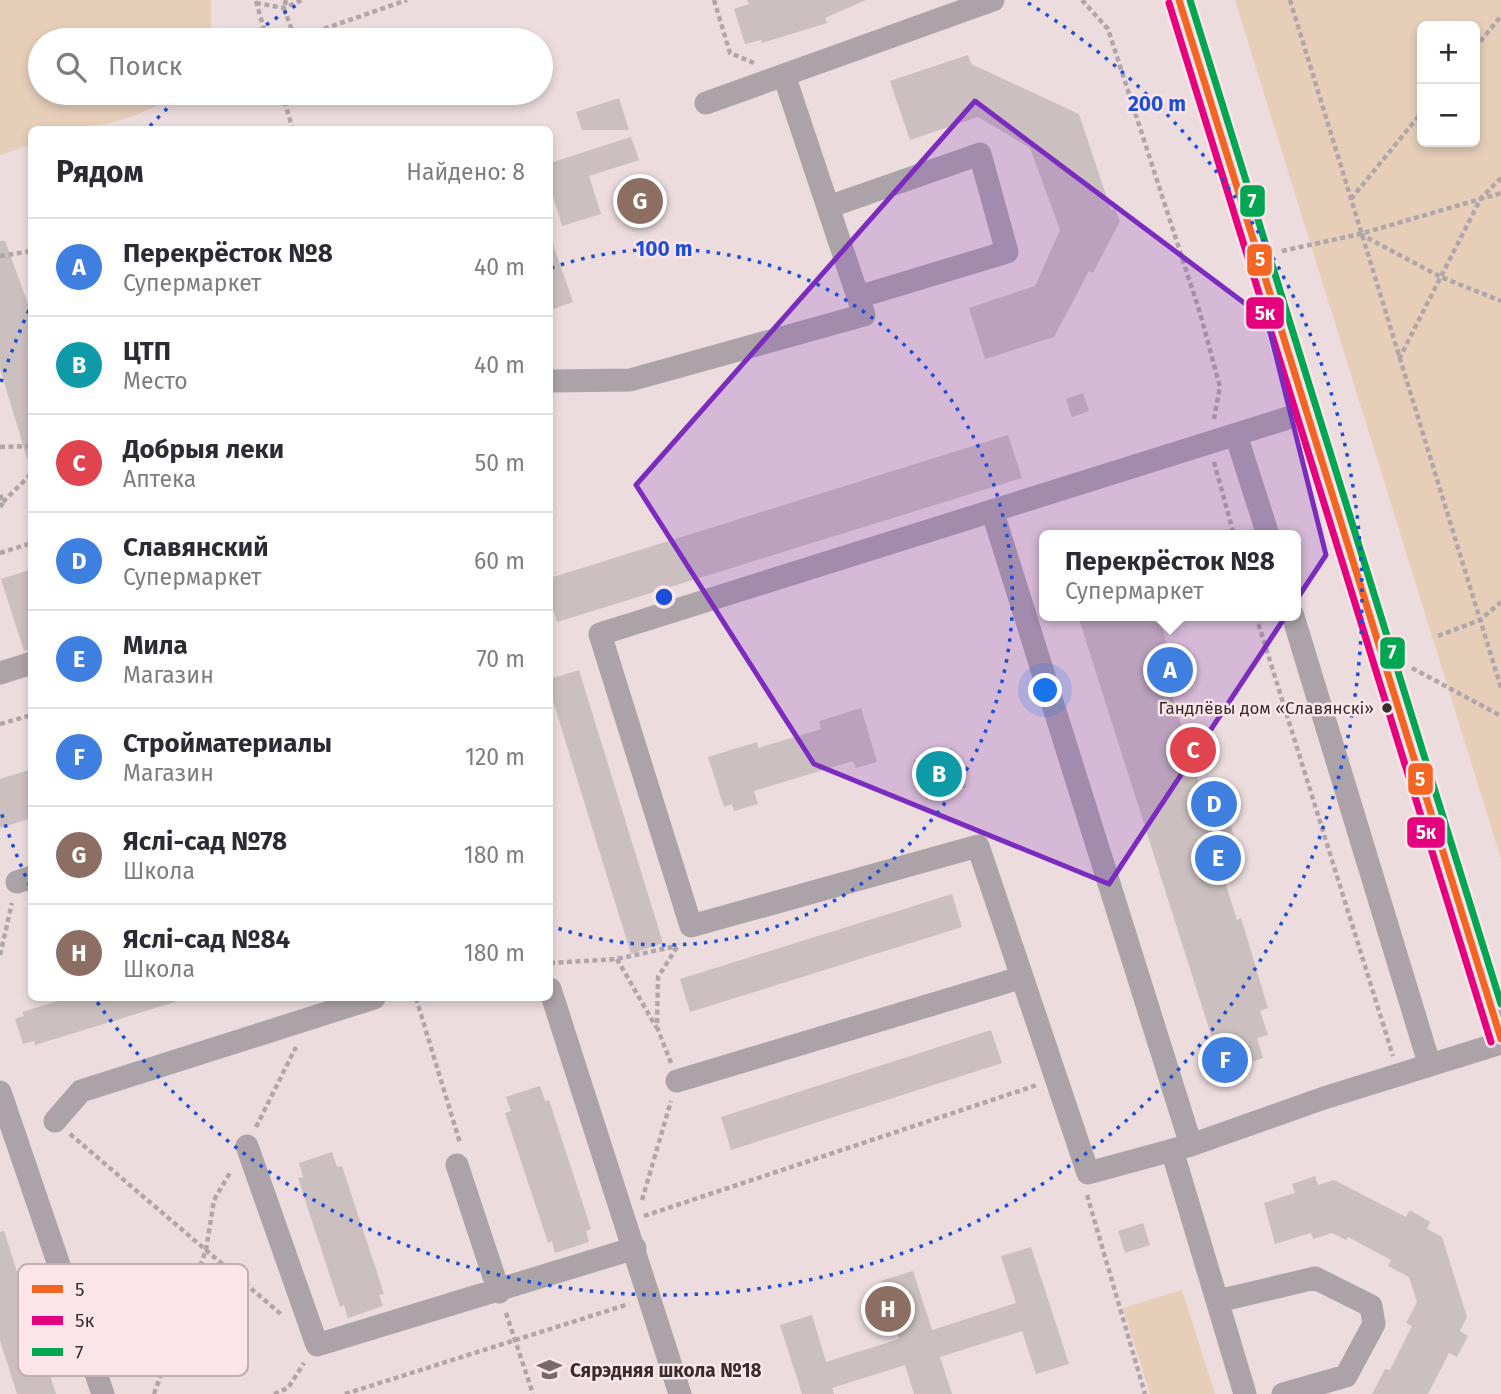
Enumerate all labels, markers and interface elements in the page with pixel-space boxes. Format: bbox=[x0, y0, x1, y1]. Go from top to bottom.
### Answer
map controls bbox=[1417, 21, 1480, 147]
button: + bbox=[1417, 21, 1480, 84]
search box bbox=[28, 28, 553, 105]
icon: search bbox=[52, 48, 90, 86]
text: Поиск bbox=[108, 51, 182, 82]
button: − bbox=[1417, 84, 1480, 147]
text: 200 m bbox=[1128, 91, 1186, 117]
text: Рядом bbox=[56, 154, 144, 190]
text: Найдено: 8 bbox=[406, 158, 525, 186]
pin: G bbox=[617, 175, 663, 227]
line badge: 7 bbox=[1239, 184, 1266, 218]
text: 7 bbox=[1248, 190, 1257, 213]
text: 100 m bbox=[635, 236, 693, 262]
text: Перекрёсток №8 bbox=[123, 238, 333, 269]
line badge: 5 bbox=[1246, 243, 1273, 277]
text: 5 bbox=[1255, 248, 1265, 271]
text: A bbox=[72, 253, 86, 281]
text: 40 m bbox=[474, 253, 525, 281]
text: Супермаркет bbox=[123, 269, 261, 297]
line badge: 5к bbox=[1245, 296, 1285, 330]
text: 5к bbox=[1255, 302, 1276, 325]
text: ЦТП bbox=[123, 336, 171, 367]
text: B bbox=[72, 351, 86, 379]
text: 40 m bbox=[474, 351, 525, 379]
text: Место bbox=[123, 367, 188, 395]
text: Добрыя леки bbox=[123, 434, 284, 465]
text: C bbox=[72, 449, 86, 477]
text: 50 m bbox=[475, 449, 525, 477]
text: Аптека bbox=[123, 465, 196, 493]
popup bbox=[1039, 530, 1301, 621]
text: Славянский bbox=[123, 532, 269, 563]
text: Перекрёсток №8 bbox=[1065, 546, 1275, 577]
text: D bbox=[72, 547, 86, 575]
text: 60 m bbox=[474, 547, 525, 575]
text: Супермаркет bbox=[123, 563, 261, 591]
text: Супермаркет bbox=[1065, 577, 1204, 605]
centre of rings bbox=[652, 585, 676, 609]
text: Мила bbox=[123, 630, 188, 661]
line badge: 7 bbox=[1379, 636, 1406, 670]
text: 7 bbox=[1388, 641, 1397, 664]
pin: A bbox=[1147, 644, 1193, 696]
text: E bbox=[73, 645, 85, 673]
text: 70 m bbox=[476, 645, 525, 673]
text: Магазин bbox=[123, 661, 214, 689]
your location bbox=[1028, 673, 1062, 707]
place label: Гандлёвы дом «Славянскі» bbox=[1159, 698, 1374, 719]
marker: Гандлёвы дом «Славянскі» bbox=[1380, 701, 1394, 715]
pin: C bbox=[1170, 724, 1216, 776]
text: Стройматериалы bbox=[123, 728, 332, 759]
text: F bbox=[73, 743, 85, 771]
text: 120 m bbox=[465, 743, 525, 771]
pin: B bbox=[916, 748, 962, 800]
text: Магазин bbox=[123, 759, 214, 787]
line badge: 5 bbox=[1407, 762, 1434, 796]
text: 5 bbox=[1415, 768, 1425, 791]
pin: D bbox=[1191, 778, 1237, 830]
line badge: 5к bbox=[1406, 816, 1446, 849]
text: 5к bbox=[1416, 821, 1437, 844]
text: Яслі-сад №78 bbox=[123, 826, 287, 857]
pin: E bbox=[1195, 832, 1241, 884]
text: G bbox=[72, 841, 86, 869]
text: 180 m bbox=[464, 841, 525, 869]
text: Школа bbox=[123, 857, 195, 885]
text: Яслі-сад №84 bbox=[123, 924, 290, 955]
text: H bbox=[71, 939, 87, 967]
text: 180 m bbox=[464, 939, 525, 967]
text: Школа bbox=[123, 955, 195, 983]
pin: F bbox=[1202, 1034, 1248, 1086]
legend bbox=[18, 1264, 248, 1376]
text: 5 bbox=[75, 1278, 85, 1301]
pin: H bbox=[865, 1283, 911, 1335]
text: 5к bbox=[75, 1309, 95, 1332]
text: 7 bbox=[75, 1341, 83, 1364]
school or university icon: Сярэдняя школа №18 bbox=[536, 1356, 564, 1384]
place label: Сярэдняя школа №18 bbox=[570, 1359, 762, 1382]

